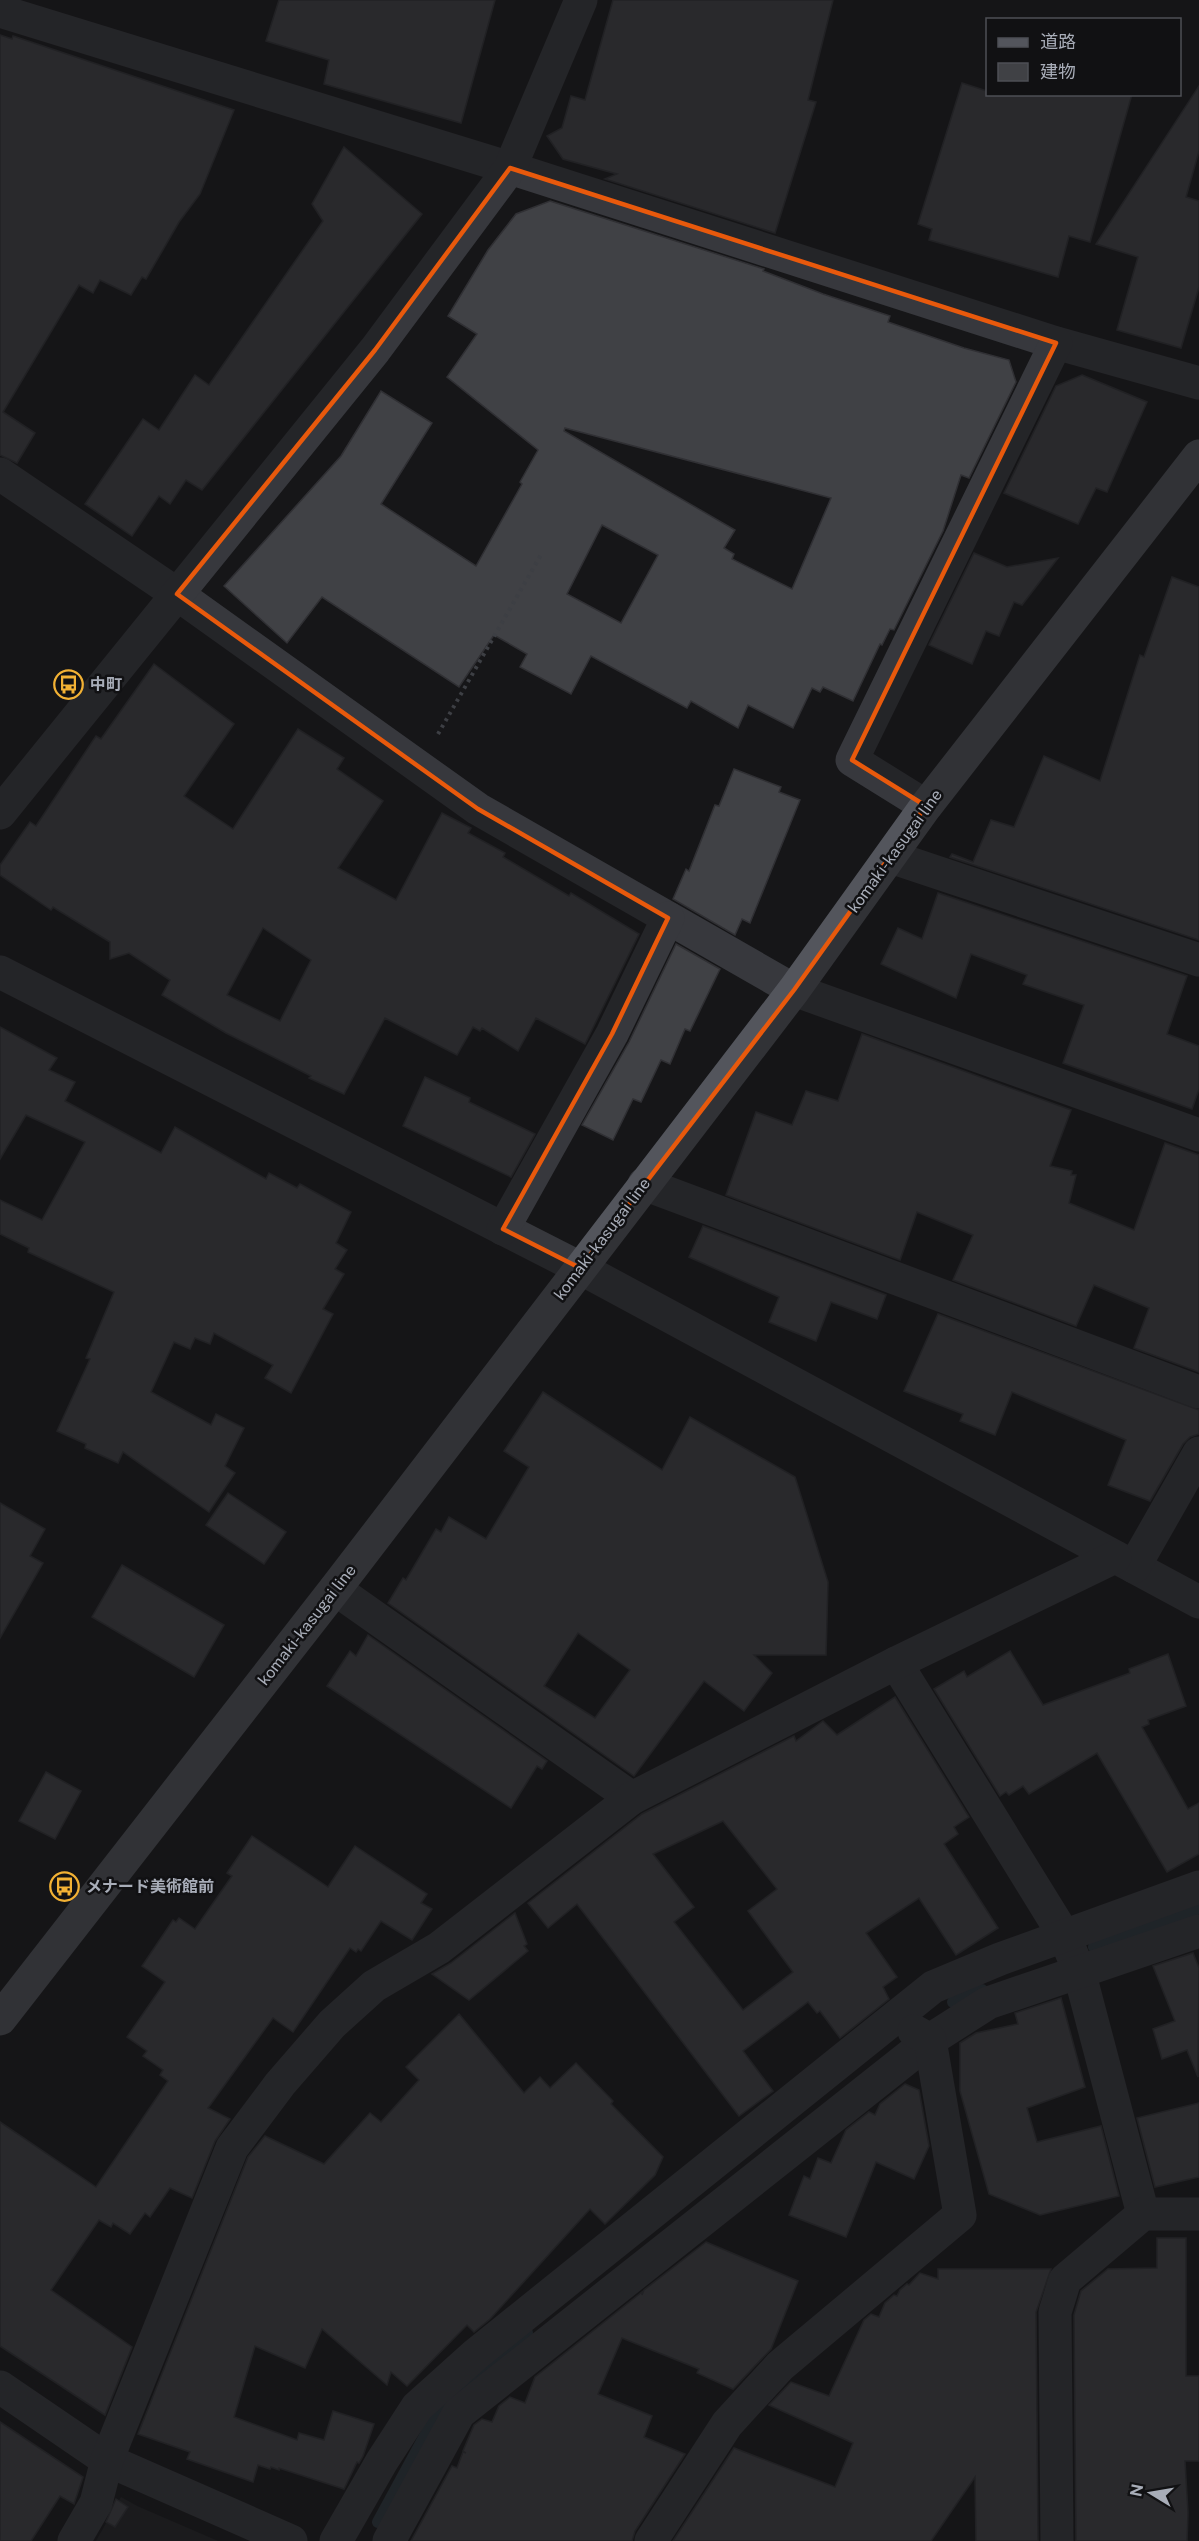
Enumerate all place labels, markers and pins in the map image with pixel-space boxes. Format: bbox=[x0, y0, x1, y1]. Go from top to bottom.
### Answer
bus stop icon: 中町 bbox=[53, 668, 85, 700]
place label: 中町 bbox=[90, 675, 122, 694]
bus stop icon: メナード美術館前 bbox=[49, 1870, 81, 1902]
place label: メナード美術館前 bbox=[86, 1877, 214, 1896]

